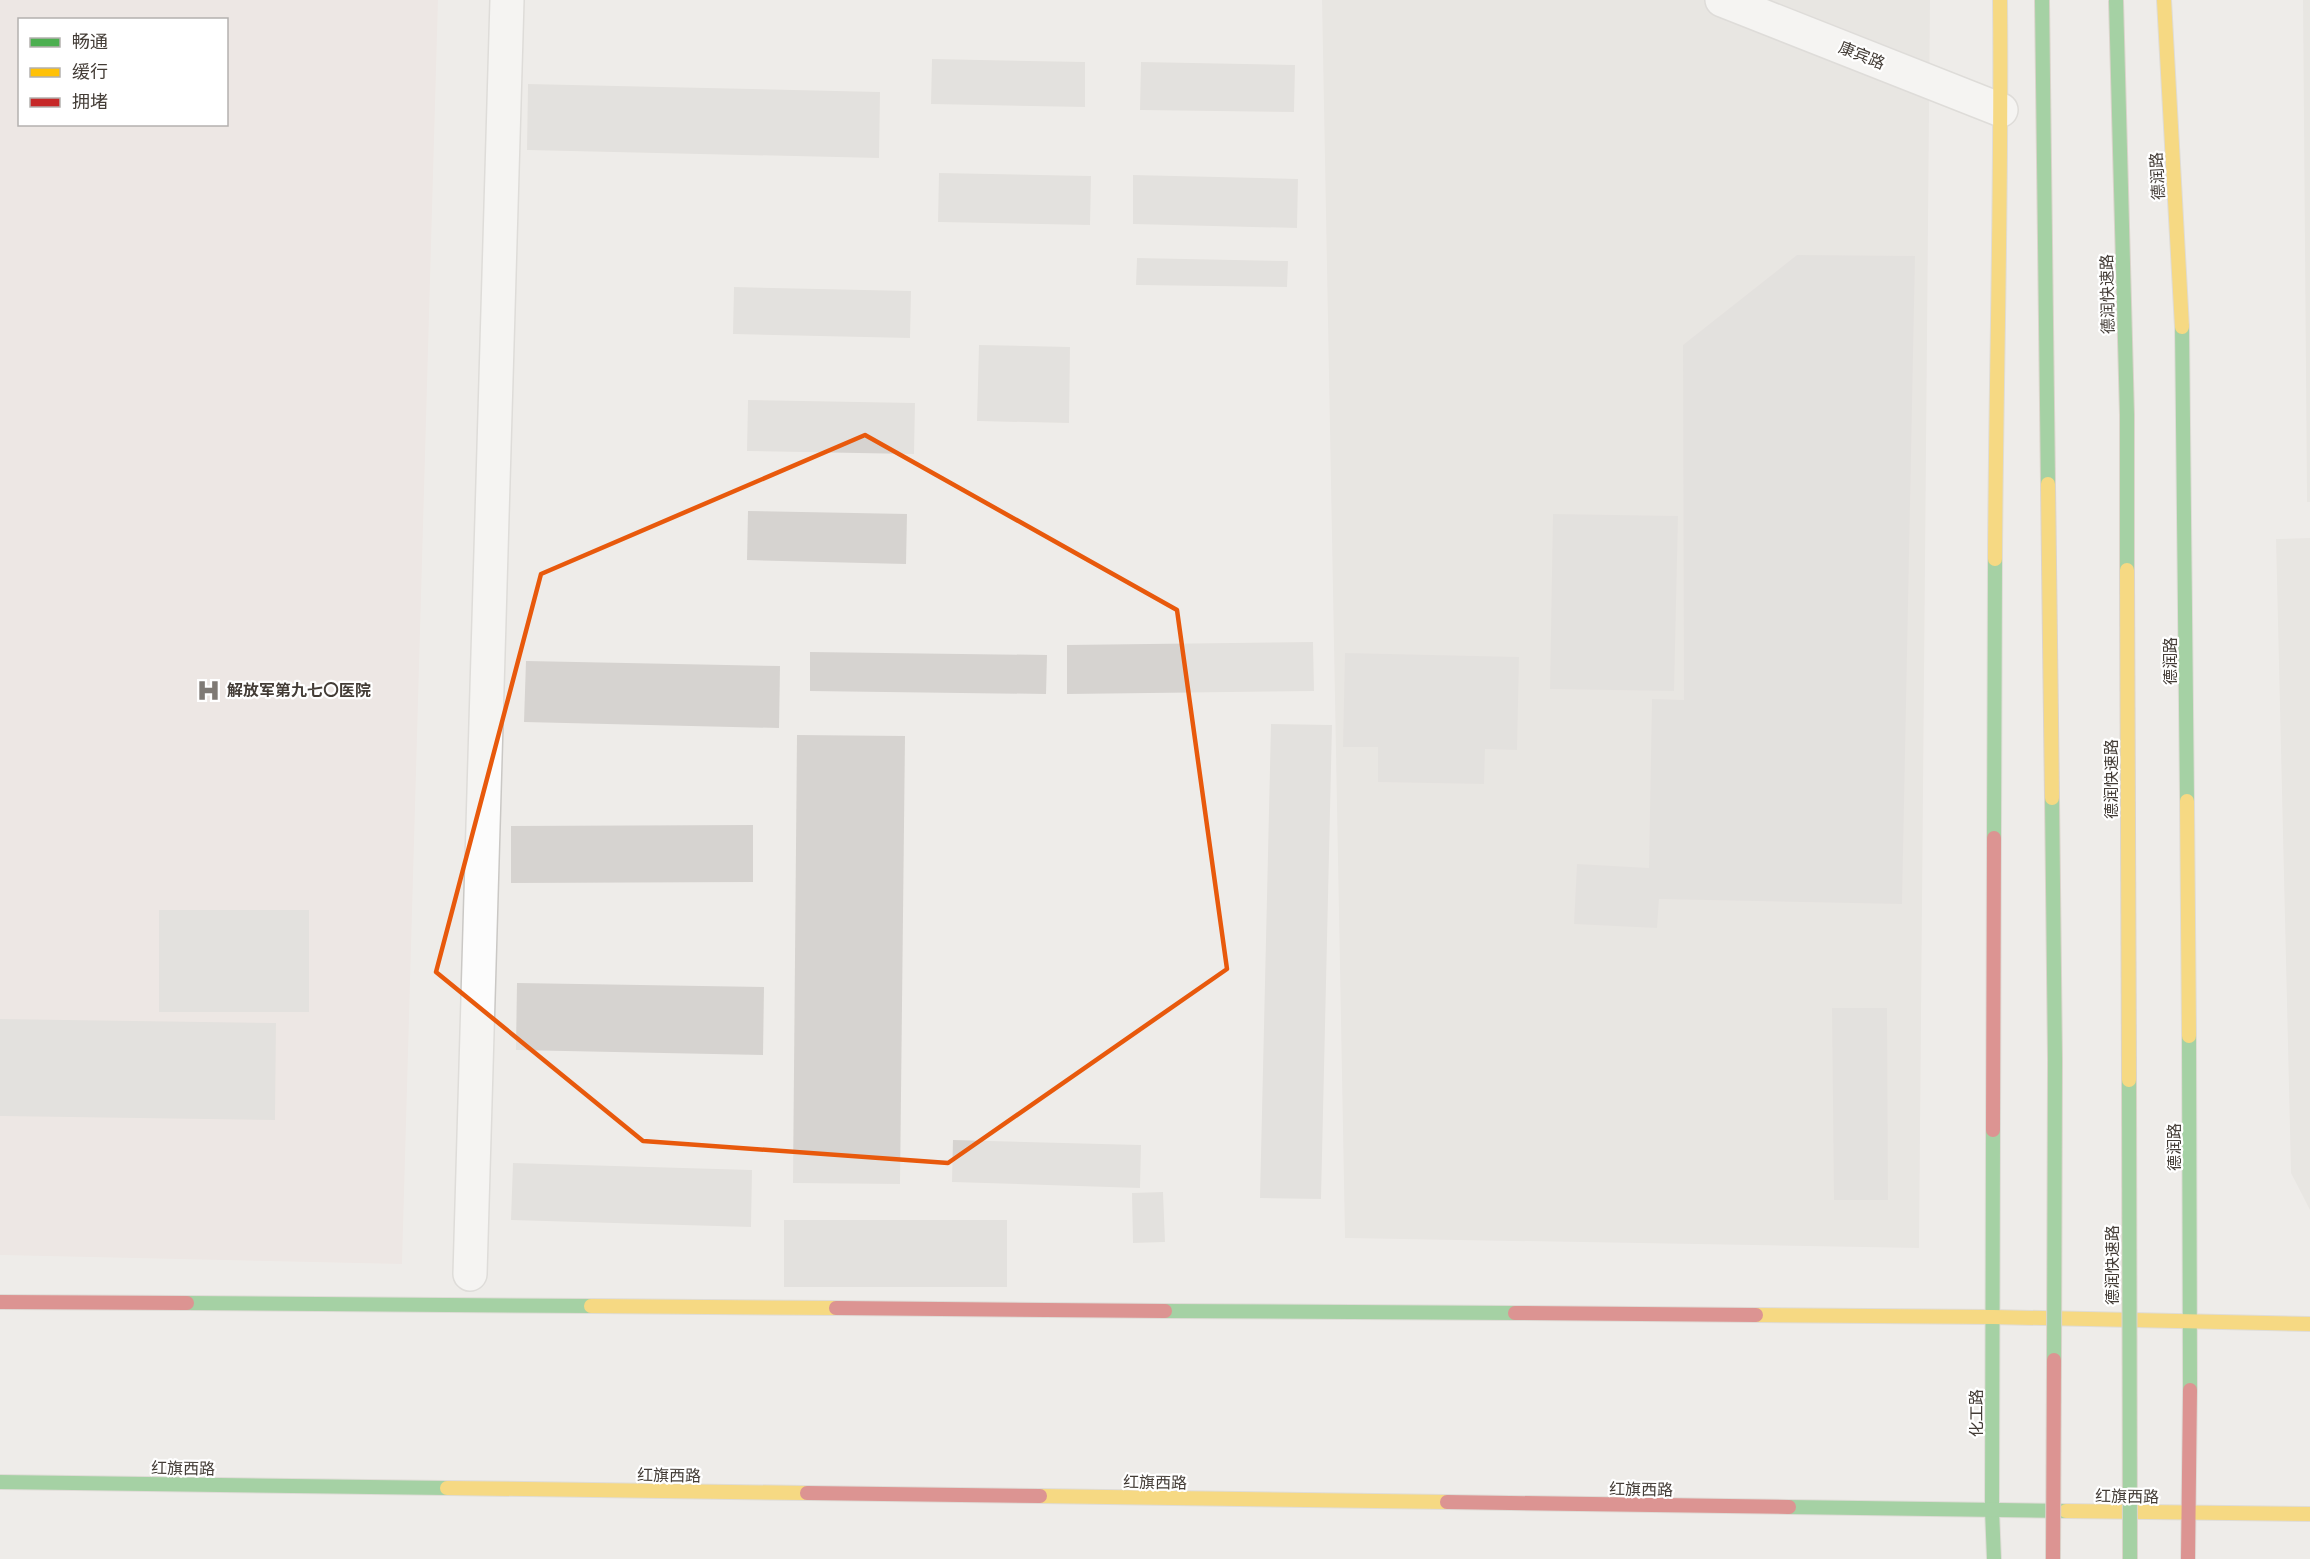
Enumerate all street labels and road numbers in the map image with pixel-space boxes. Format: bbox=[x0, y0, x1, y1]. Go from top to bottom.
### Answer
street label: 康宾路 bbox=[1836, 37, 1888, 73]
street label: 德润路 bbox=[2146, 152, 2168, 200]
street label: 德润快速路 bbox=[2096, 254, 2118, 334]
street label: 德润路 bbox=[2160, 637, 2180, 685]
street label: 德润快速路 bbox=[2101, 739, 2121, 819]
street label: 德润路 bbox=[2164, 1123, 2184, 1171]
street label: 德润快速路 bbox=[2102, 1225, 2122, 1305]
street label: 化工路 bbox=[1966, 1389, 1986, 1437]
street label: 红旗西路 bbox=[151, 1457, 215, 1479]
street label: 红旗西路 bbox=[637, 1464, 701, 1486]
street label: 红旗西路 bbox=[1123, 1471, 1187, 1493]
street label: 红旗西路 bbox=[1609, 1478, 1673, 1500]
street label: 红旗西路 bbox=[2095, 1485, 2159, 1507]

